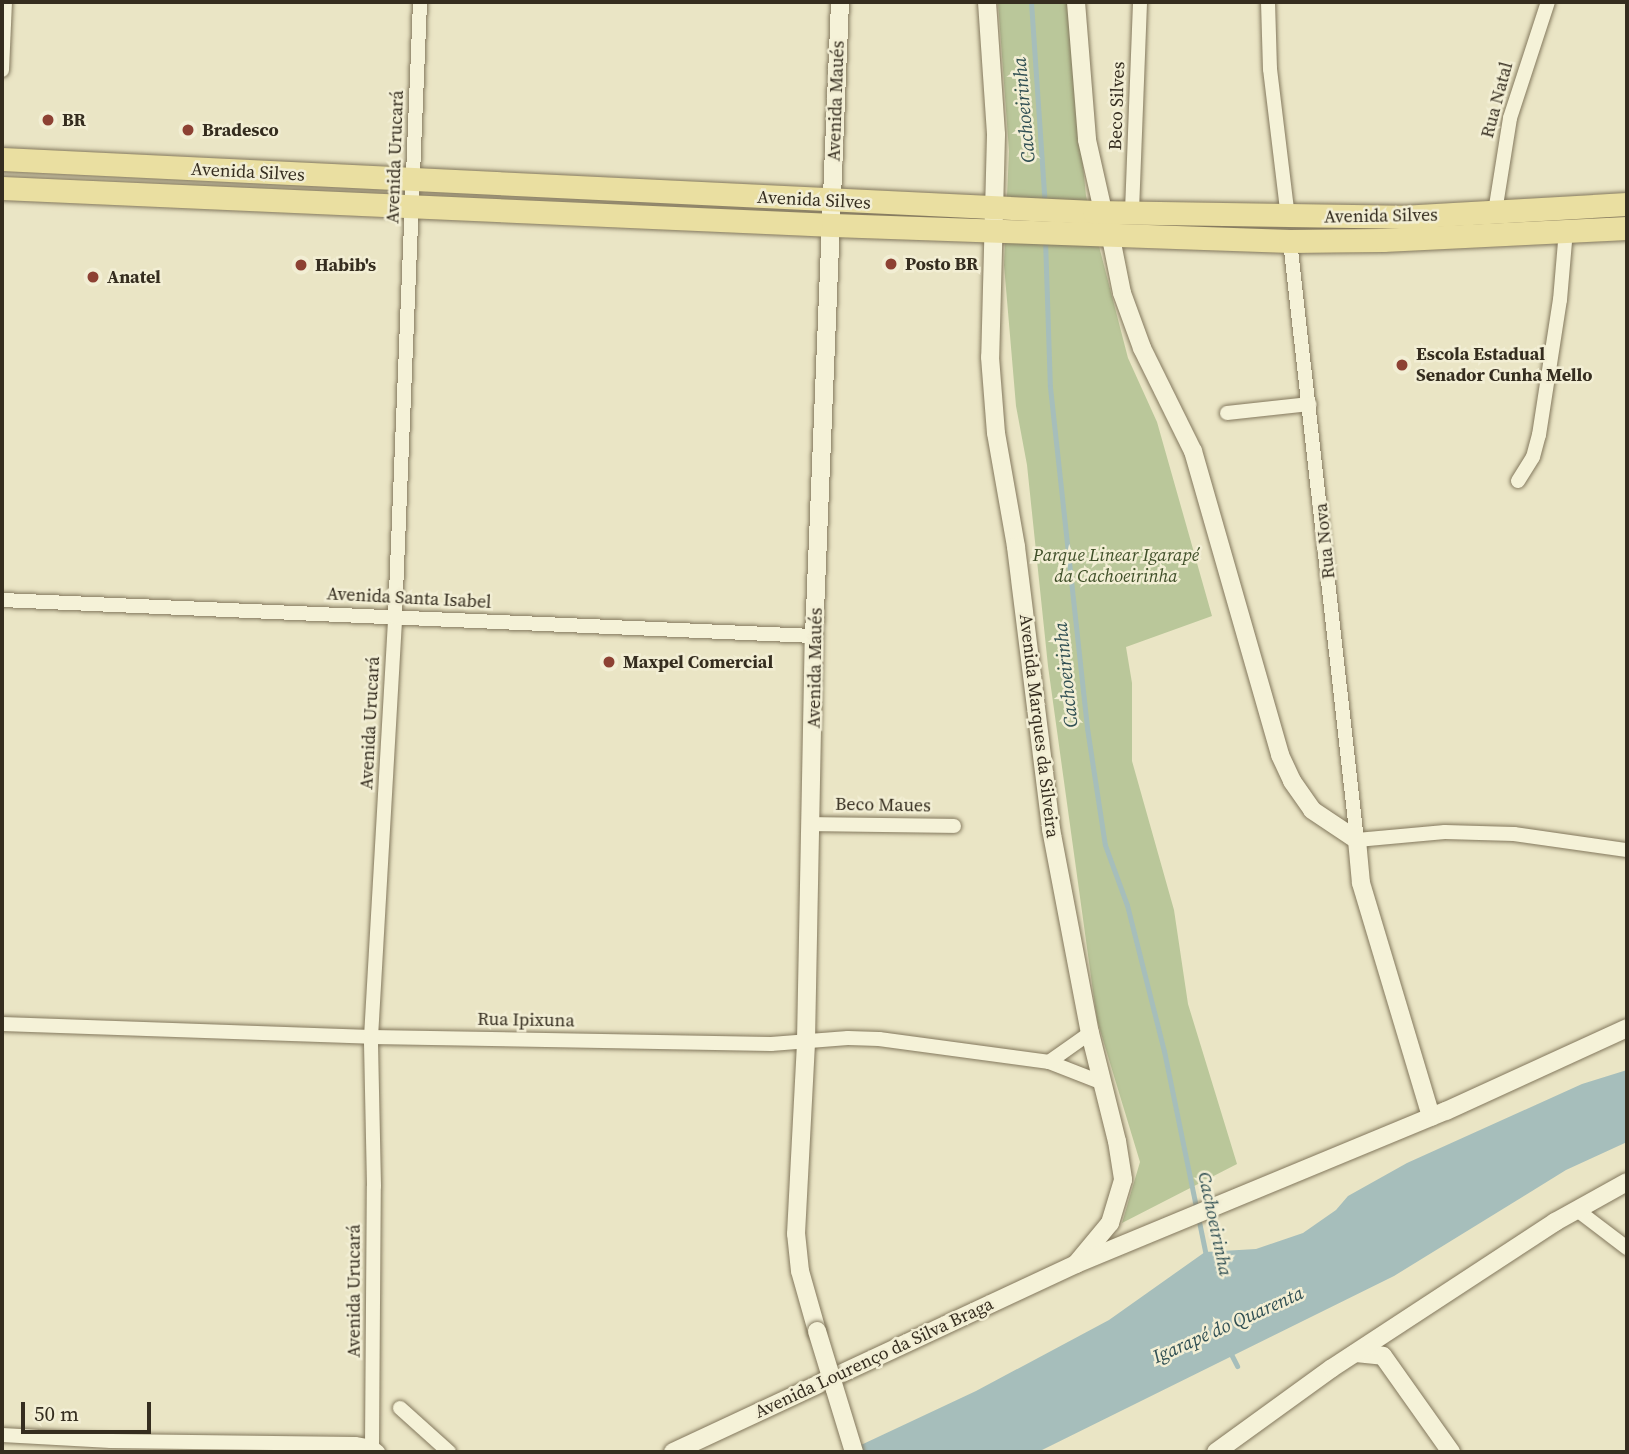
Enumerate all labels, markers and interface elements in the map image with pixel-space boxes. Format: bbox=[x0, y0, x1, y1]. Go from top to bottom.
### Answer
street label: Avenida Maués bbox=[823, 40, 849, 162]
water label: Cachoeirinha bbox=[1008, 56, 1040, 164]
street label: Rua Natal bbox=[1476, 60, 1518, 140]
street label: Beco Silves bbox=[1105, 61, 1129, 151]
street label: Avenida Urucará bbox=[382, 90, 408, 224]
place label: BR bbox=[62, 109, 86, 131]
marker: BR bbox=[40, 112, 56, 128]
place label: Bradesco bbox=[202, 119, 279, 141]
marker: Bradesco bbox=[180, 122, 196, 138]
street label: Avenida Silves bbox=[191, 158, 305, 186]
street label: Avenida Silves bbox=[757, 186, 871, 214]
street label: Avenida Silves bbox=[1324, 204, 1438, 228]
place label: Posto BR bbox=[905, 253, 978, 275]
place label: Habib's bbox=[315, 254, 376, 276]
marker: Posto BR bbox=[883, 256, 899, 272]
marker: Habib's bbox=[293, 257, 309, 273]
place label: Anatel bbox=[107, 266, 161, 288]
marker: Anatel bbox=[85, 269, 101, 285]
place label: Escola Estadual Senador Cunha Mello bbox=[1416, 344, 1593, 386]
marker: Escola Estadual Senador Cunha Mello bbox=[1394, 357, 1410, 373]
street label: Rua Nova bbox=[1310, 502, 1340, 580]
park label: Parque Linear Igarapé da Cachoeirinha bbox=[1033, 545, 1199, 588]
street label: Avenida Santa Isabel bbox=[326, 583, 492, 613]
street label: Avenida Maués bbox=[803, 607, 827, 729]
street label: Avenida Marques da Silveira bbox=[1015, 613, 1063, 839]
water label: Cachoeirinha bbox=[1049, 621, 1083, 729]
place label: Maxpel Comercial bbox=[623, 651, 773, 673]
marker: Maxpel Comercial bbox=[601, 654, 617, 670]
street label: Avenida Urucará bbox=[356, 656, 384, 790]
street label: Beco Maues bbox=[835, 793, 931, 817]
street label: Rua Ipixuna bbox=[477, 1008, 575, 1032]
water label: Cachoeirinha bbox=[1193, 1170, 1237, 1278]
street label: Avenida Urucará bbox=[343, 1224, 365, 1358]
water label: Igarapé do Quarenta bbox=[1149, 1282, 1307, 1368]
street label: Avenida Lourenço da Silva Braga bbox=[751, 1293, 997, 1423]
scale bar bbox=[24, 1388, 154, 1432]
text: 50 m bbox=[34, 1399, 79, 1428]

